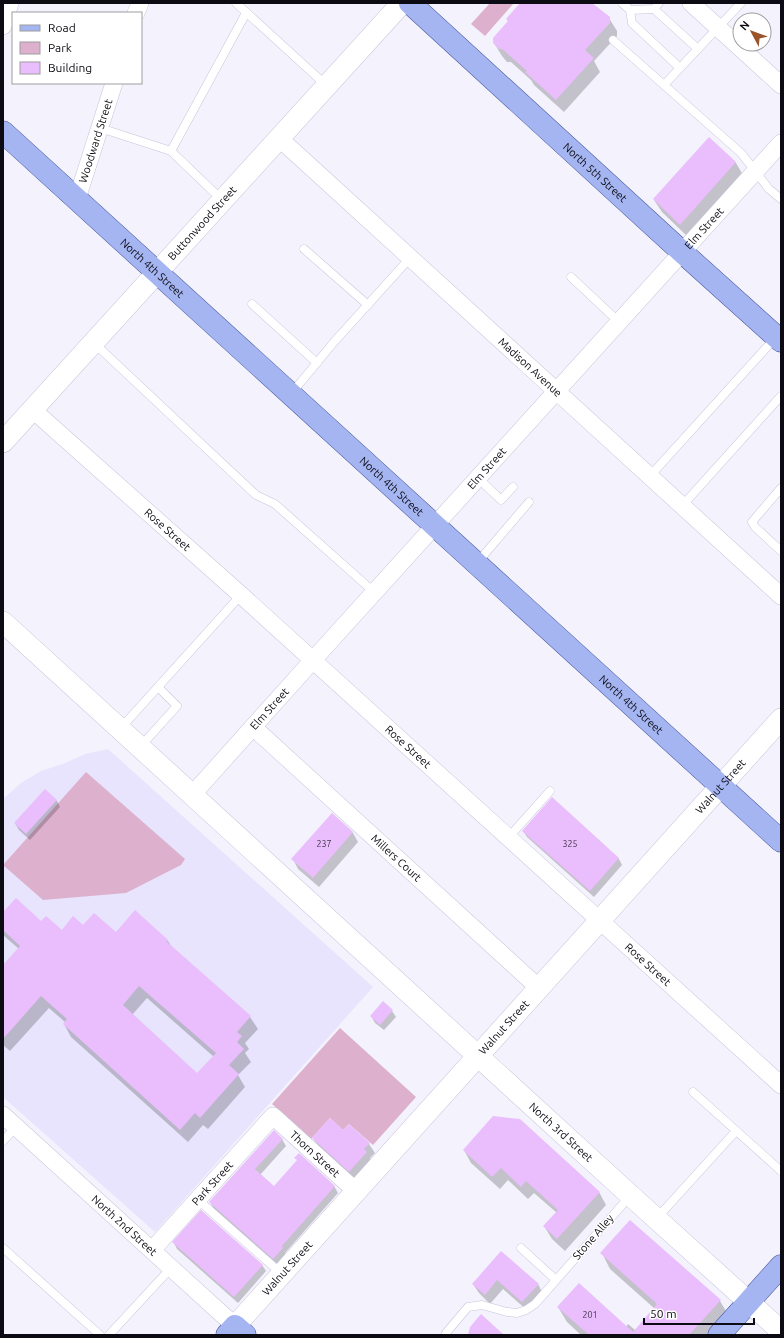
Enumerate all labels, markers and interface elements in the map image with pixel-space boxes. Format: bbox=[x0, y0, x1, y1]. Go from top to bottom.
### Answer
legend bbox=[12, 12, 142, 84]
north arrow bbox=[732, 12, 772, 52]
text: N bbox=[737, 18, 752, 32]
text: Road bbox=[48, 21, 76, 34]
text: Park bbox=[48, 41, 72, 54]
text: Building bbox=[48, 61, 92, 74]
street label: Woodward Street bbox=[77, 97, 115, 184]
street label: North 5th Street bbox=[561, 140, 630, 205]
street label: Buttonwood Street bbox=[165, 183, 239, 262]
street label: Elm Street bbox=[682, 204, 726, 251]
street label: North 4th Street bbox=[118, 236, 187, 300]
street label: Madison Avenue bbox=[496, 335, 564, 399]
street label: Elm Street bbox=[465, 444, 509, 491]
street label: North 4th Street bbox=[358, 454, 427, 519]
street label: Rose Street bbox=[142, 506, 193, 554]
street label: North 4th Street bbox=[597, 673, 666, 737]
street label: Elm Street bbox=[248, 685, 292, 732]
street label: Rose Street bbox=[383, 723, 434, 771]
street label: Walnut Street bbox=[693, 756, 748, 816]
street label: Millers Court bbox=[369, 832, 424, 884]
house number: 237 bbox=[316, 839, 332, 849]
house number: 325 bbox=[562, 839, 578, 849]
street label: Rose Street bbox=[623, 941, 674, 989]
street label: Walnut Street bbox=[476, 997, 532, 1057]
street label: North 3rd Street bbox=[527, 1100, 596, 1164]
street label: Thorn Street bbox=[288, 1128, 343, 1180]
street label: Park Street bbox=[189, 1158, 236, 1208]
street label: North 2nd Street bbox=[89, 1193, 160, 1258]
street label: Stone Alley bbox=[570, 1212, 616, 1262]
street label: Walnut Street bbox=[260, 1238, 315, 1298]
scale bar bbox=[644, 1300, 754, 1326]
text: 50 m bbox=[650, 1307, 677, 1320]
house number: 201 bbox=[582, 1310, 598, 1320]

